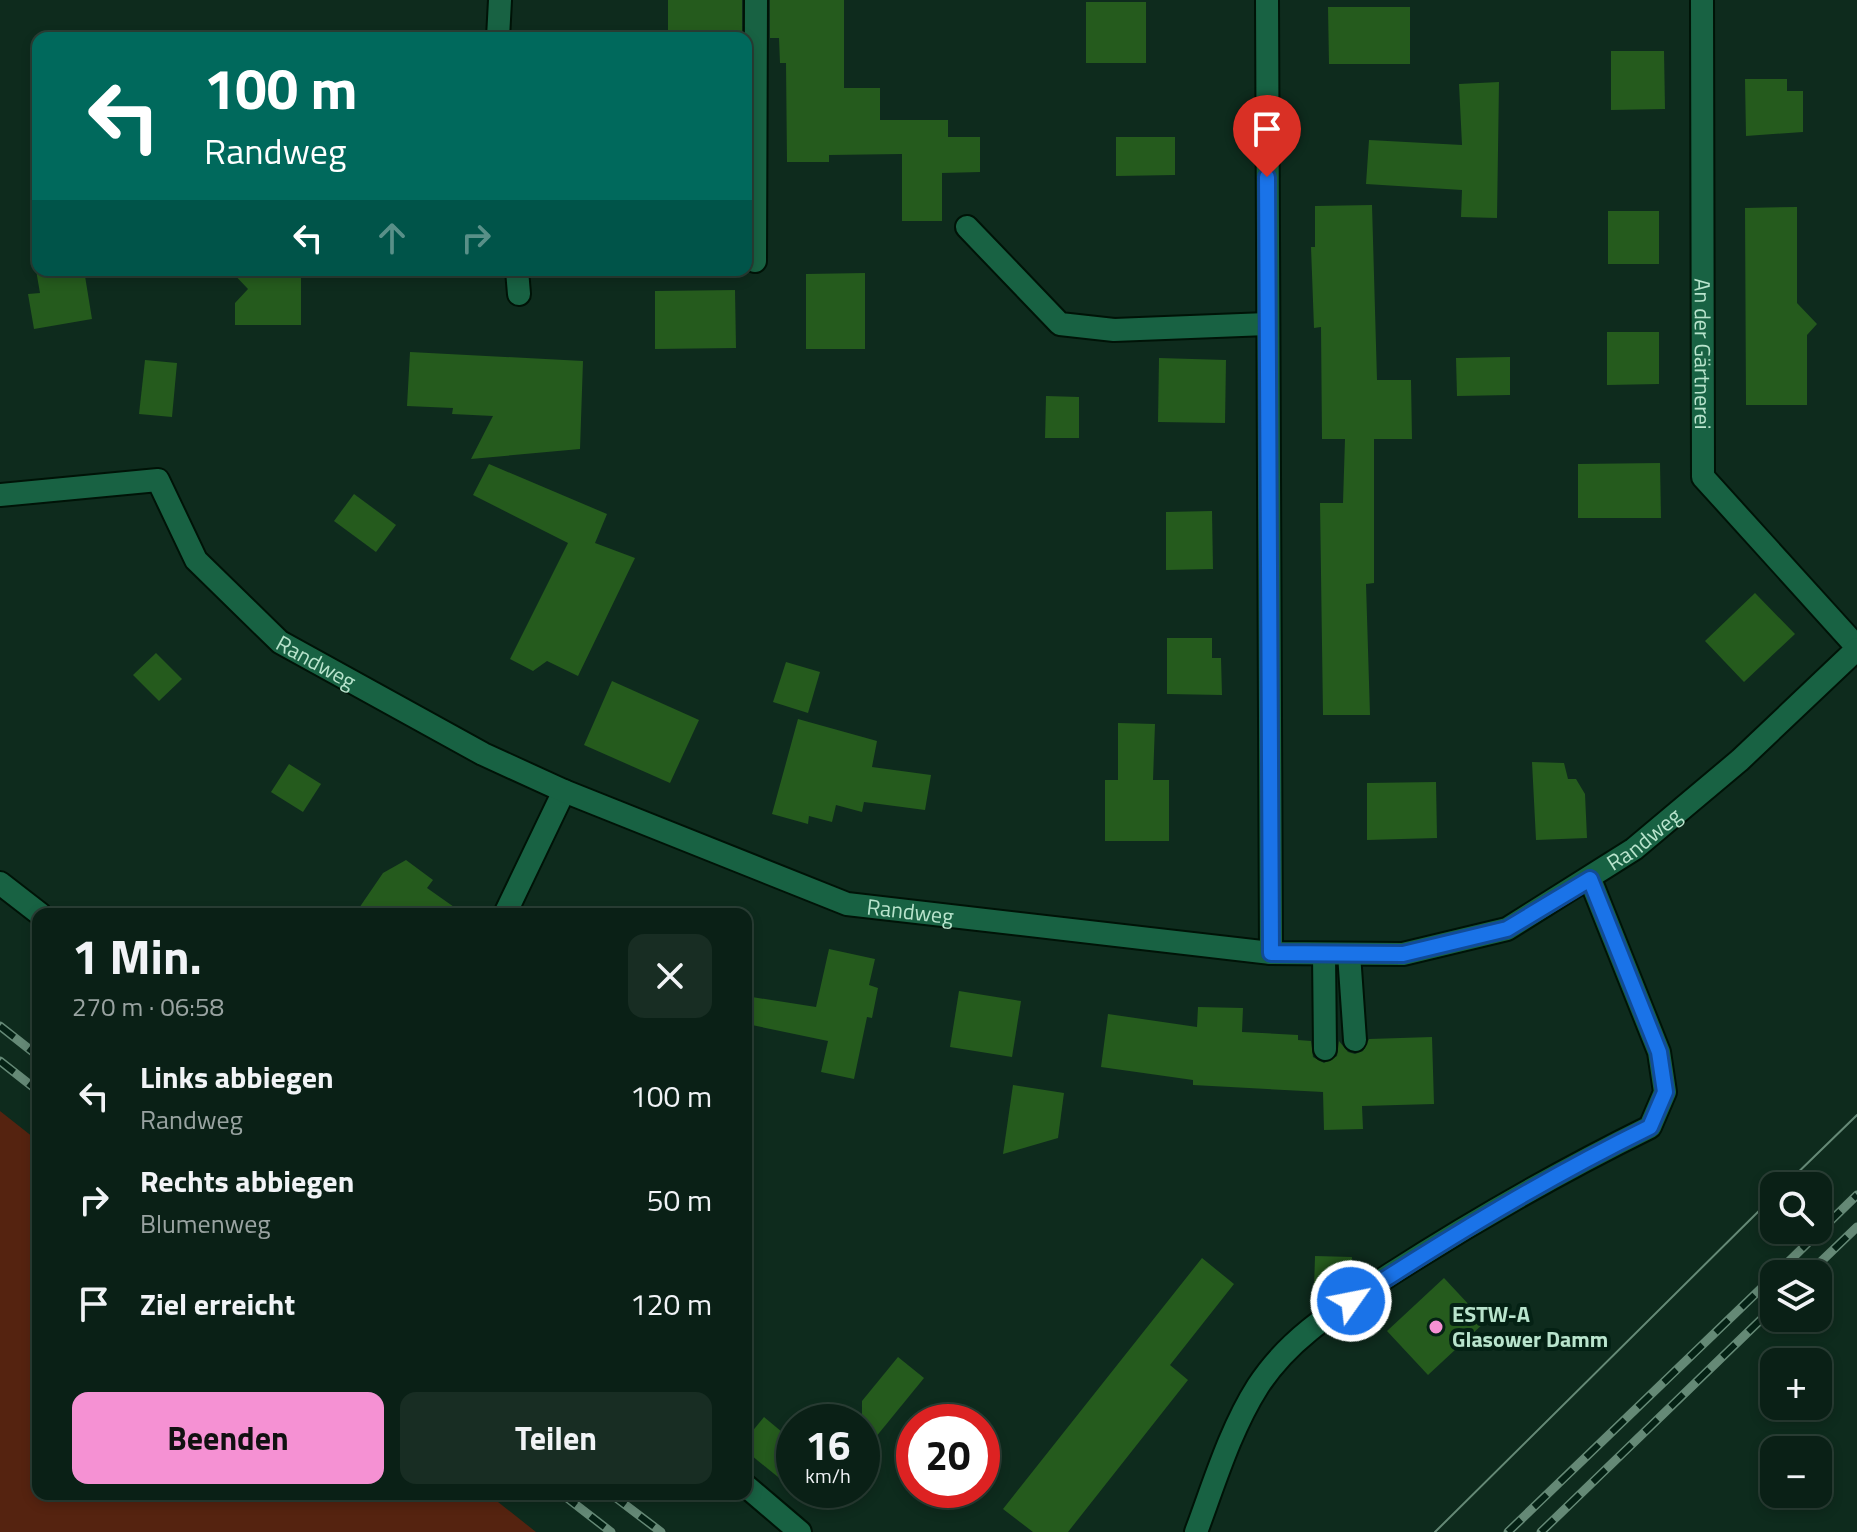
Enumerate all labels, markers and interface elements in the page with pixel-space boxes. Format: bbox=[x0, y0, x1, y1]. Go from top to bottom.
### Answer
text: 100 m bbox=[204, 46, 357, 131]
icon: left bbox=[72, 64, 176, 168]
pin bbox=[1233, 95, 1301, 177]
icon: arrive bbox=[1245, 107, 1289, 151]
text: Randweg bbox=[204, 123, 347, 178]
icon: left bbox=[286, 216, 330, 260]
icon: ahead bbox=[370, 216, 414, 260]
icon: right bbox=[454, 216, 498, 260]
street label: An der Gärtnerei bbox=[1686, 278, 1720, 430]
street label: Randweg bbox=[270, 626, 363, 698]
street label: Randweg bbox=[1600, 799, 1689, 879]
street label: Randweg bbox=[865, 889, 956, 933]
text: 1 Min. bbox=[72, 920, 202, 993]
button: close bbox=[628, 934, 712, 1018]
text: 270 m · 06:58 bbox=[72, 987, 224, 1026]
text: Links abbiegen bbox=[140, 1054, 334, 1100]
text: 100 m bbox=[630, 1073, 712, 1119]
icon: left bbox=[72, 1074, 116, 1118]
text: Randweg bbox=[140, 1100, 243, 1139]
text: Rechts abbiegen bbox=[140, 1158, 354, 1204]
map controls bbox=[1760, 1172, 1832, 1508]
button: search bbox=[1760, 1172, 1832, 1244]
text: 50 m bbox=[647, 1177, 712, 1223]
icon: right bbox=[72, 1178, 116, 1222]
text: Blumenweg bbox=[140, 1204, 271, 1243]
position arrow bbox=[1309, 1259, 1393, 1343]
button: layers bbox=[1760, 1260, 1832, 1332]
text: Ziel erreicht bbox=[140, 1281, 295, 1327]
text: 120 m bbox=[630, 1281, 712, 1327]
icon: arrive bbox=[72, 1282, 116, 1326]
place label: ESTW-A Glasower Damm bbox=[1452, 1297, 1608, 1356]
marker: ESTW-A Glasower Damm bbox=[1427, 1318, 1445, 1336]
button: + bbox=[1760, 1348, 1832, 1420]
button: Beenden bbox=[72, 1392, 384, 1484]
button: Teilen bbox=[400, 1392, 712, 1484]
speed limit sign: 20 bbox=[896, 1404, 1000, 1508]
text: 16 bbox=[806, 1415, 850, 1476]
button: − bbox=[1760, 1436, 1832, 1508]
text: km/h bbox=[805, 1460, 851, 1491]

